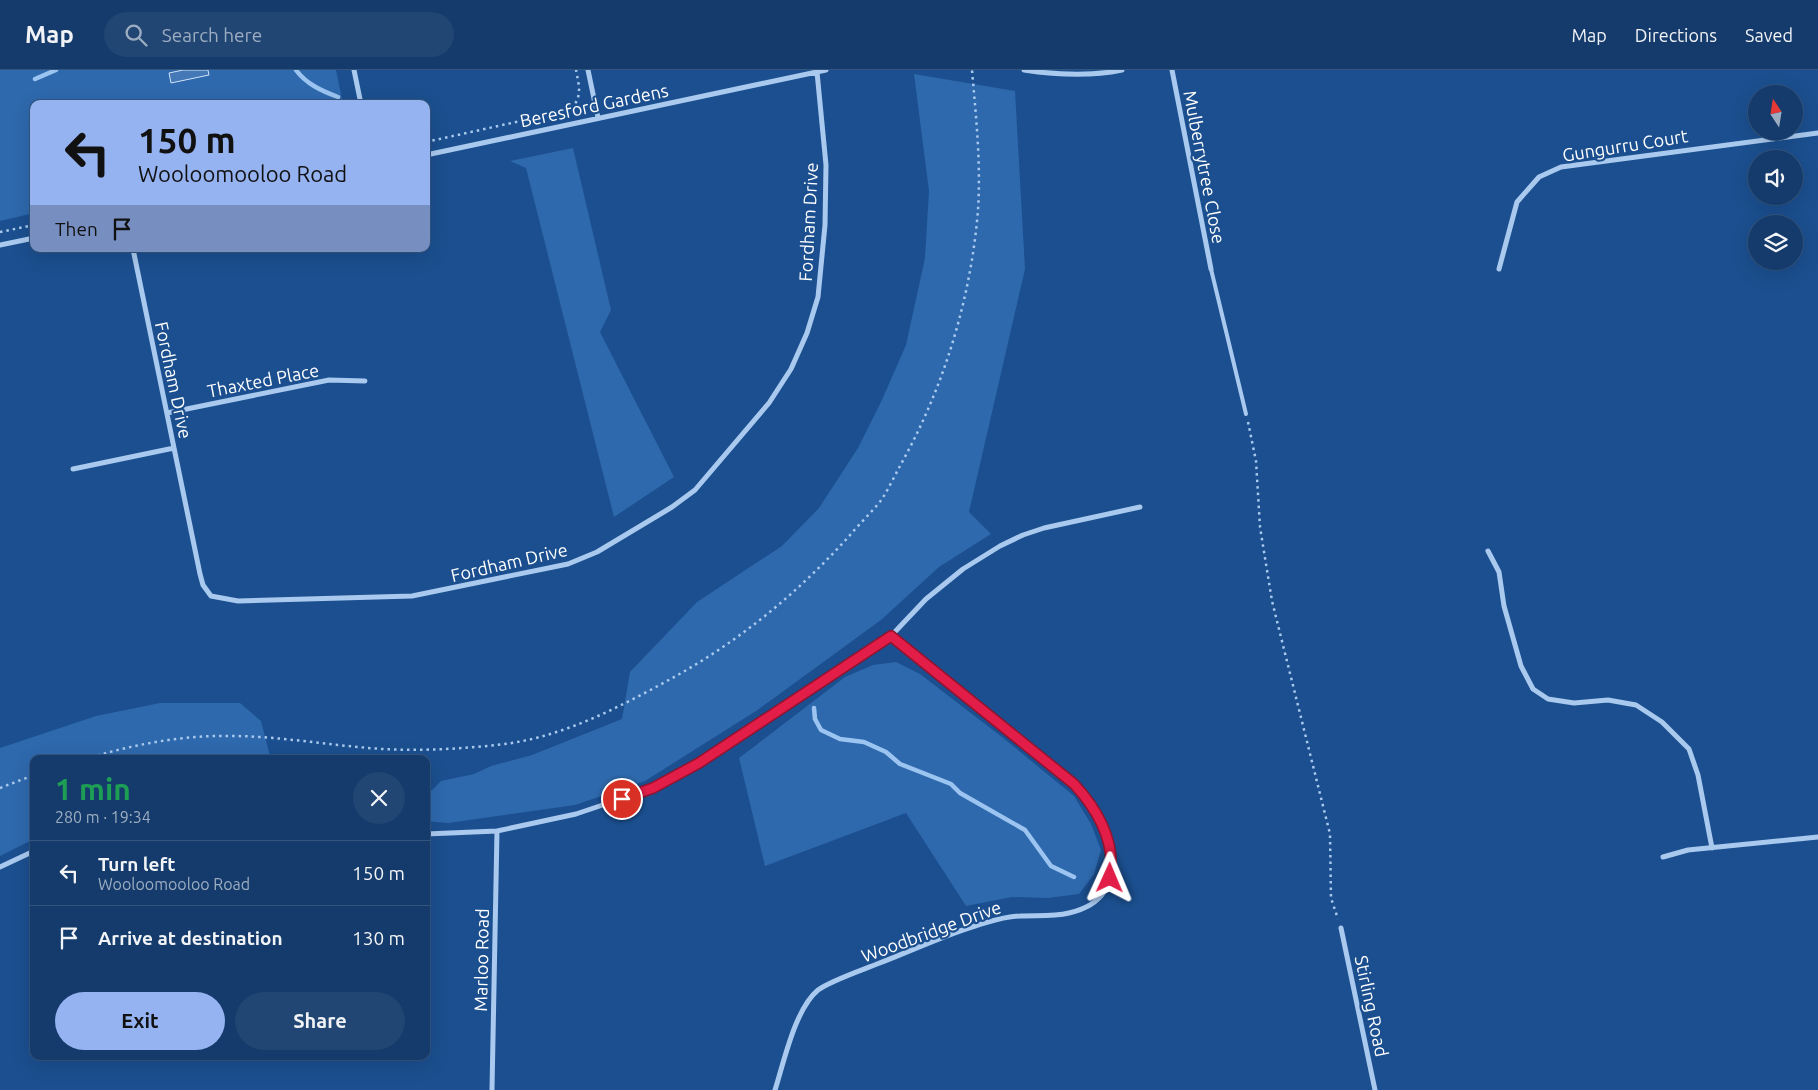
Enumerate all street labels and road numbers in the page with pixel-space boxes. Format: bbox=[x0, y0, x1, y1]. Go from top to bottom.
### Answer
street label: Beresford Gardens bbox=[518, 79, 670, 131]
street label: Mulberrytree Close bbox=[1180, 89, 1230, 245]
street label: Gungurru Court bbox=[1561, 125, 1689, 165]
street label: Fordham Drive bbox=[795, 162, 821, 282]
street label: Fordham Drive bbox=[152, 320, 196, 440]
street label: Thaxted Place bbox=[205, 359, 321, 401]
street label: Fordham Drive bbox=[449, 539, 569, 585]
street label: Woodbridge Drive bbox=[858, 896, 1004, 966]
street label: Marloo Road bbox=[470, 908, 492, 1012]
street label: Stirling Road bbox=[1352, 954, 1392, 1058]

